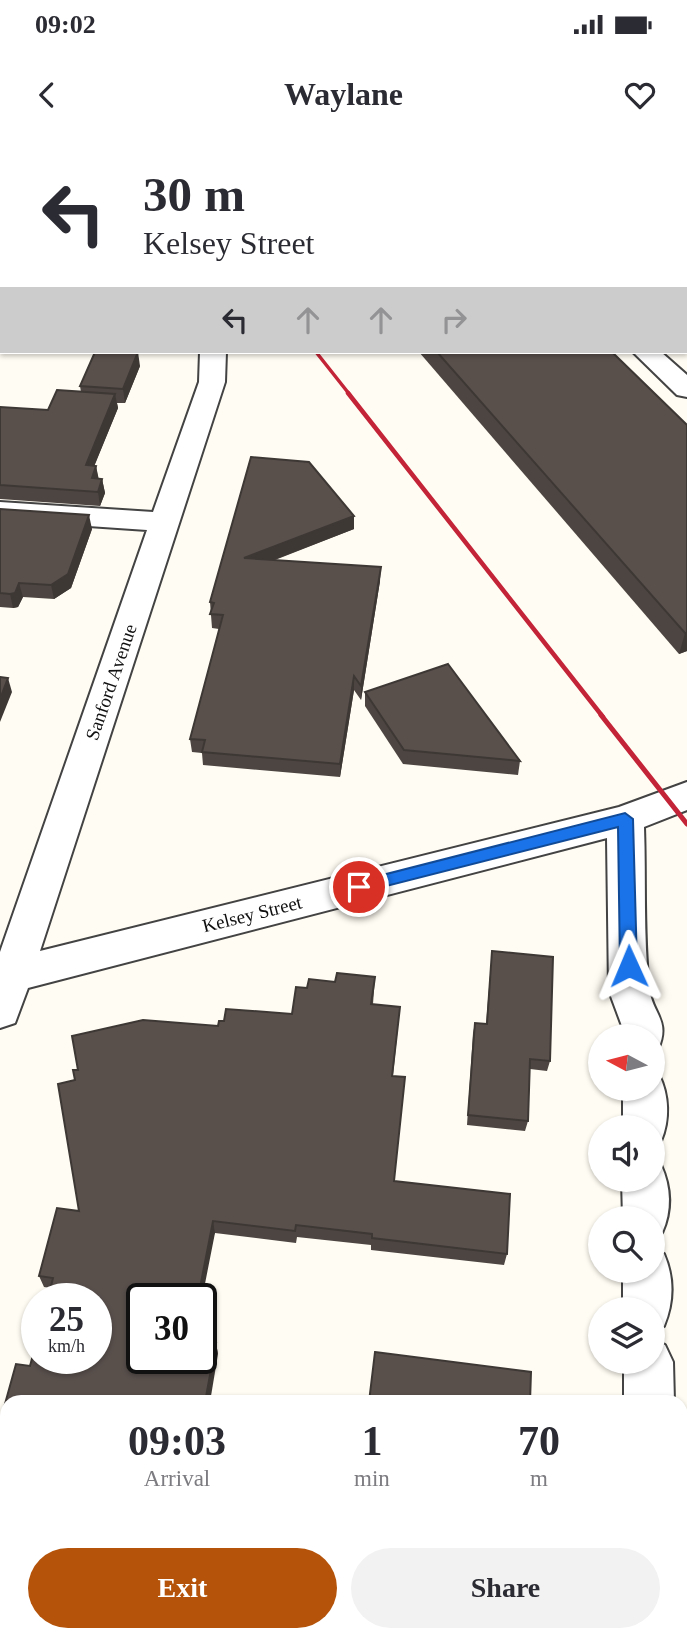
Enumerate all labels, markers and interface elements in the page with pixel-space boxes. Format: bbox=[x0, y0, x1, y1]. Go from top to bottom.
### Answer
text: 09:02 bbox=[35, 10, 96, 39]
icon: back bbox=[28, 76, 66, 114]
text: Waylane bbox=[284, 76, 403, 112]
icon: heart bbox=[621, 76, 659, 114]
text: 30 m bbox=[143, 167, 245, 222]
icon: left bbox=[28, 168, 119, 259]
text: Kelsey Street bbox=[143, 225, 315, 261]
icon: left bbox=[216, 301, 254, 339]
icon: ahead bbox=[289, 301, 327, 339]
icon: ahead bbox=[362, 301, 400, 339]
icon: right bbox=[435, 301, 473, 339]
street label: Sanford Avenue bbox=[81, 621, 141, 743]
pin bbox=[329, 857, 389, 917]
icon: arrive bbox=[340, 868, 378, 906]
street label: Kelsey Street bbox=[200, 891, 305, 937]
position arrow bbox=[592, 929, 666, 1003]
north arrow bbox=[588, 1024, 665, 1101]
map controls bbox=[588, 1024, 665, 1374]
button: sound bbox=[588, 1115, 665, 1192]
button: search bbox=[588, 1206, 665, 1283]
speed limit sign: 30 bbox=[126, 1283, 217, 1374]
button: layers bbox=[588, 1297, 665, 1374]
text: 25 bbox=[49, 1300, 84, 1339]
text: km/h bbox=[48, 1336, 85, 1356]
text: 09:03 bbox=[128, 1418, 226, 1464]
text: 1 bbox=[361, 1418, 382, 1464]
text: 70 bbox=[518, 1418, 560, 1464]
text: Arrival bbox=[144, 1466, 210, 1491]
text: min bbox=[354, 1466, 390, 1491]
text: m bbox=[530, 1466, 548, 1491]
button: Exit bbox=[28, 1548, 337, 1628]
button: Share bbox=[351, 1548, 660, 1628]

